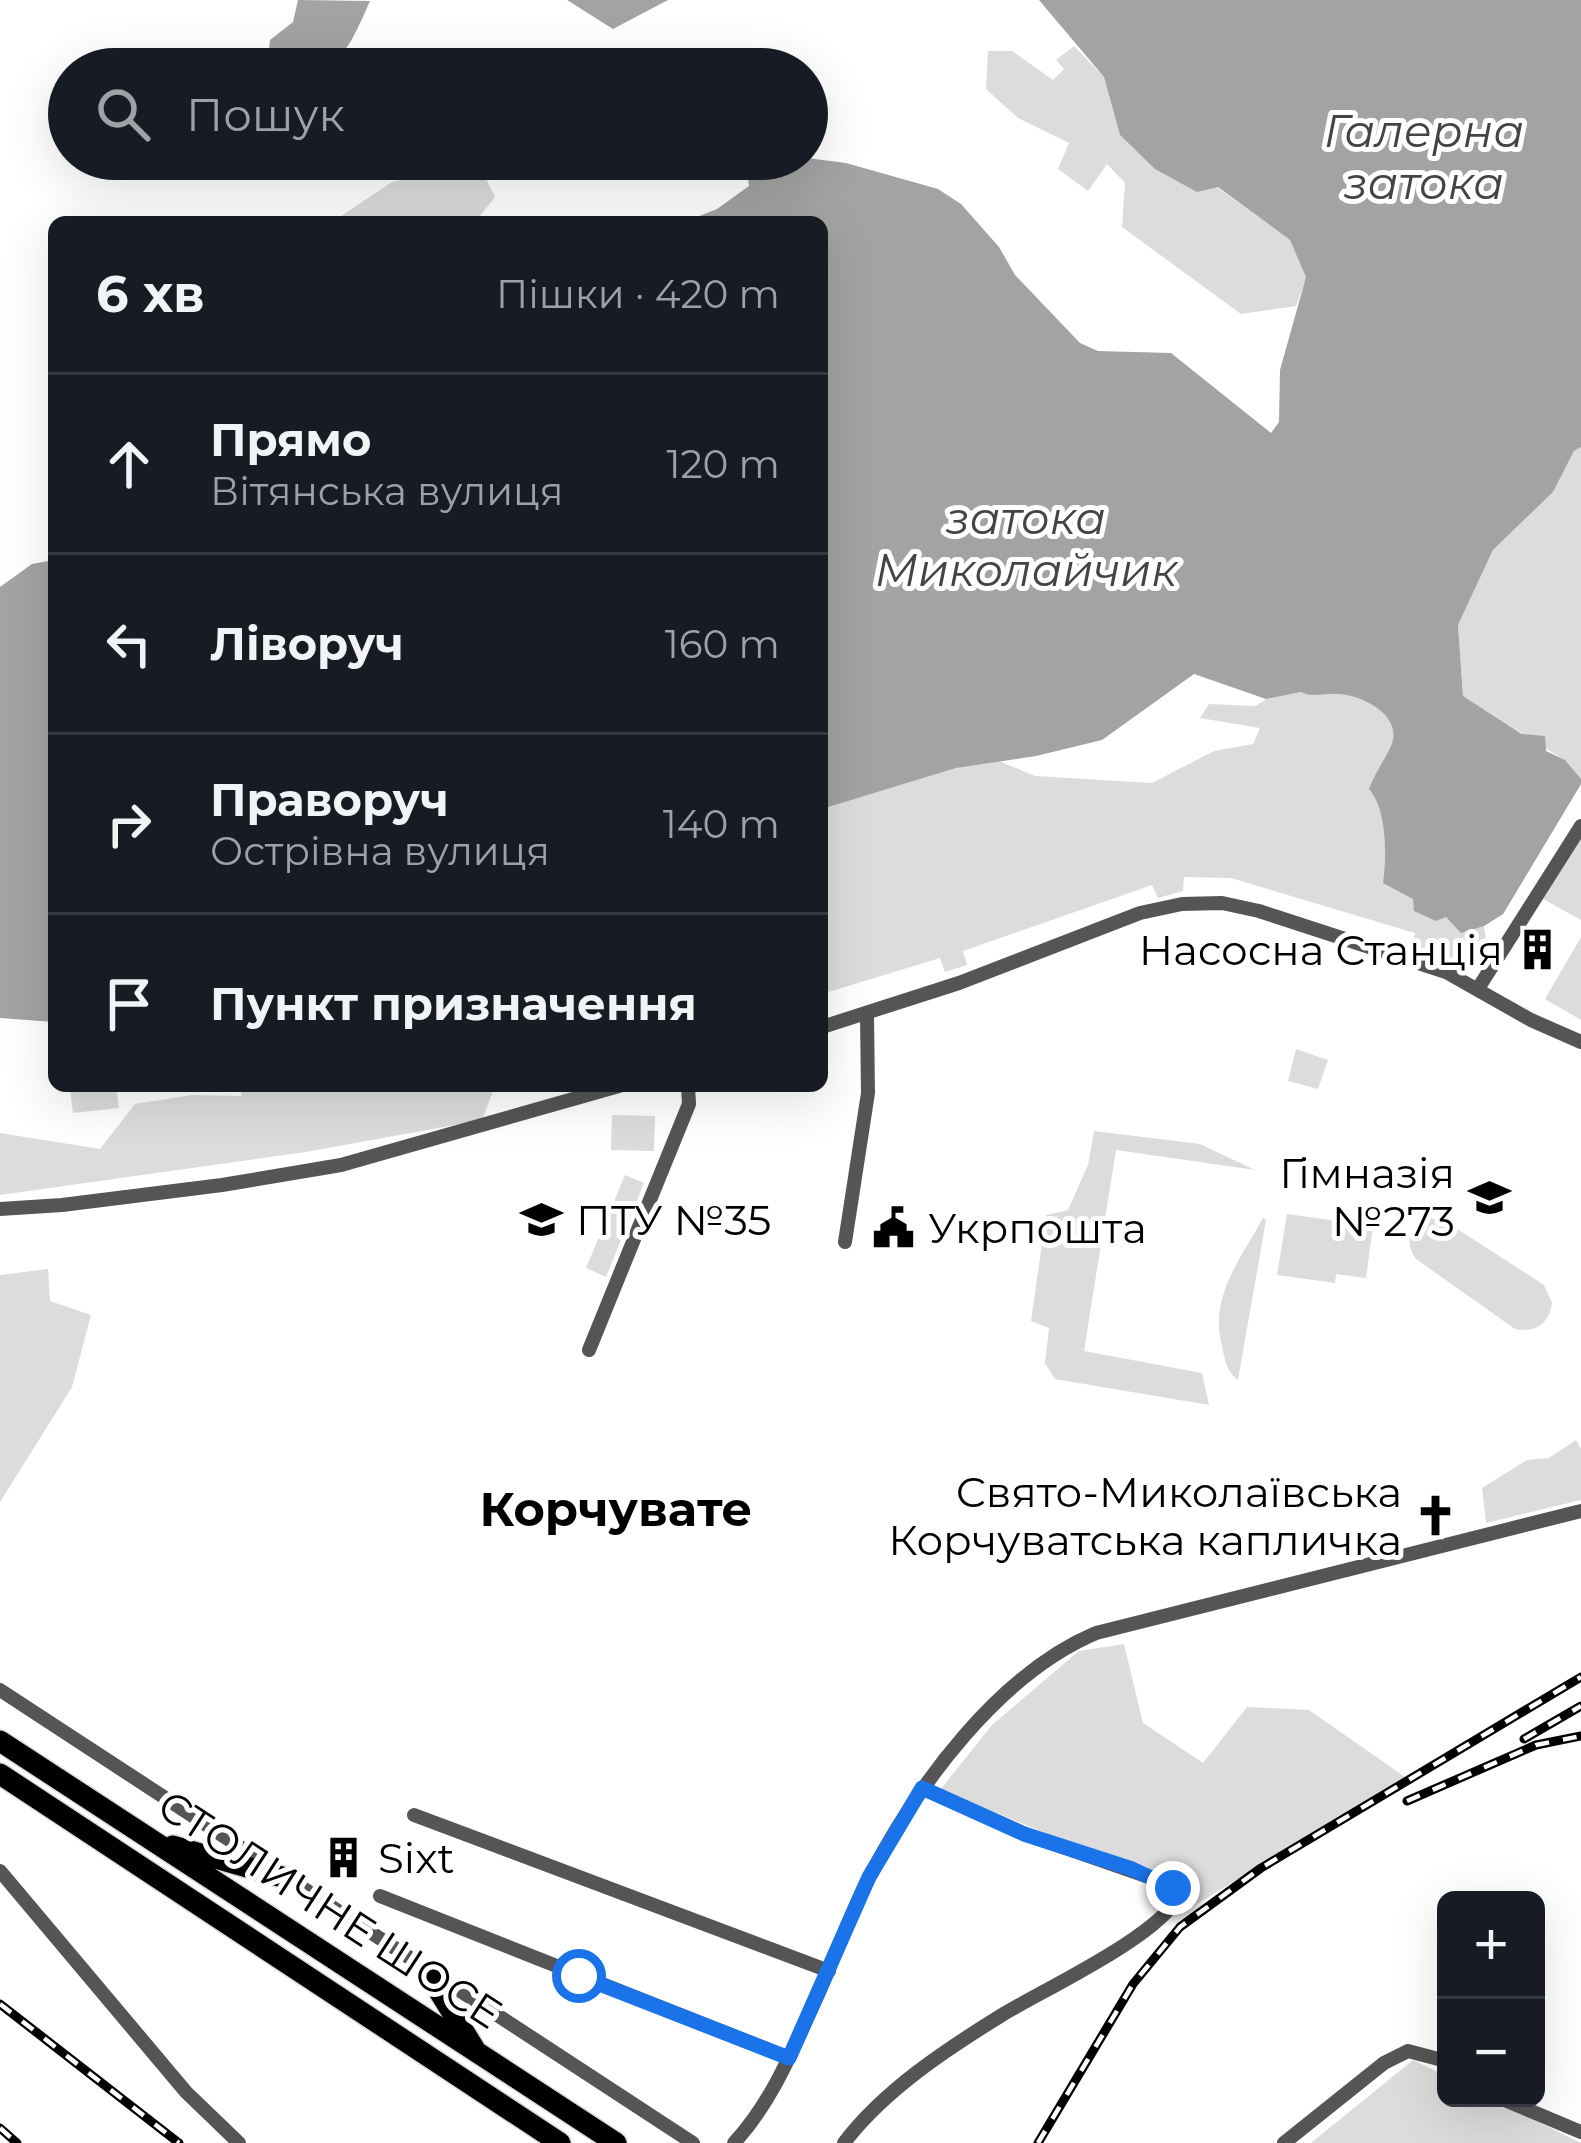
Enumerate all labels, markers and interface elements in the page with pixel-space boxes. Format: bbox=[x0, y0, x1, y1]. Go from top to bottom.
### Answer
search box bbox=[48, 48, 828, 180]
icon: search bbox=[90, 81, 156, 147]
text: Пошук bbox=[186, 87, 345, 142]
water label: Галерна затока bbox=[1324, 103, 1524, 210]
text: 6 хв bbox=[96, 263, 205, 325]
text: Пішки · 420 m bbox=[496, 270, 780, 318]
text: Прямо bbox=[210, 412, 371, 467]
icon: ahead bbox=[96, 431, 162, 497]
text: 120 m bbox=[666, 440, 780, 488]
text: Вітянська вулиця bbox=[210, 467, 563, 515]
water label: затока Миколайчик bbox=[875, 490, 1179, 597]
icon: left bbox=[96, 611, 162, 677]
text: Ліворуч bbox=[210, 616, 404, 671]
text: 160 m bbox=[665, 620, 780, 668]
text: Праворуч bbox=[210, 772, 449, 827]
icon: right bbox=[96, 791, 162, 857]
text: 140 m bbox=[663, 800, 780, 848]
text: Острівна вулиця bbox=[210, 827, 550, 875]
place label: Насосна Станція bbox=[1139, 924, 1503, 976]
building icon: Насосна Станція bbox=[1514, 927, 1560, 973]
icon: arrive bbox=[96, 971, 162, 1037]
text: Пункт призначення bbox=[210, 976, 697, 1031]
place label: Гімназія №273 bbox=[1279, 1147, 1455, 1247]
school or university icon: Гімназія №273 bbox=[1466, 1174, 1512, 1220]
place label: ПТУ №35 bbox=[576, 1194, 771, 1246]
school or university icon: ПТУ №35 bbox=[519, 1197, 565, 1243]
place label: Укрпошта bbox=[928, 1202, 1147, 1254]
public building icon: Укрпошта bbox=[871, 1205, 917, 1251]
place label: Свято-Миколаївська Корчуватська капличка bbox=[888, 1466, 1402, 1566]
district label: Корчувате bbox=[480, 1480, 752, 1538]
church icon: Свято-Миколаївська Корчуватська капличка bbox=[1413, 1493, 1459, 1539]
street label: СТОЛИЧНЕ ШОСЕ bbox=[149, 1779, 511, 2039]
place label: Sixt bbox=[378, 1832, 455, 1884]
building icon: Sixt bbox=[321, 1835, 367, 1881]
route end bbox=[1146, 1861, 1200, 1915]
map controls bbox=[1437, 1891, 1545, 2107]
button: + bbox=[1437, 1891, 1545, 1999]
route start bbox=[552, 1949, 606, 2003]
button: − bbox=[1437, 1999, 1545, 2107]

